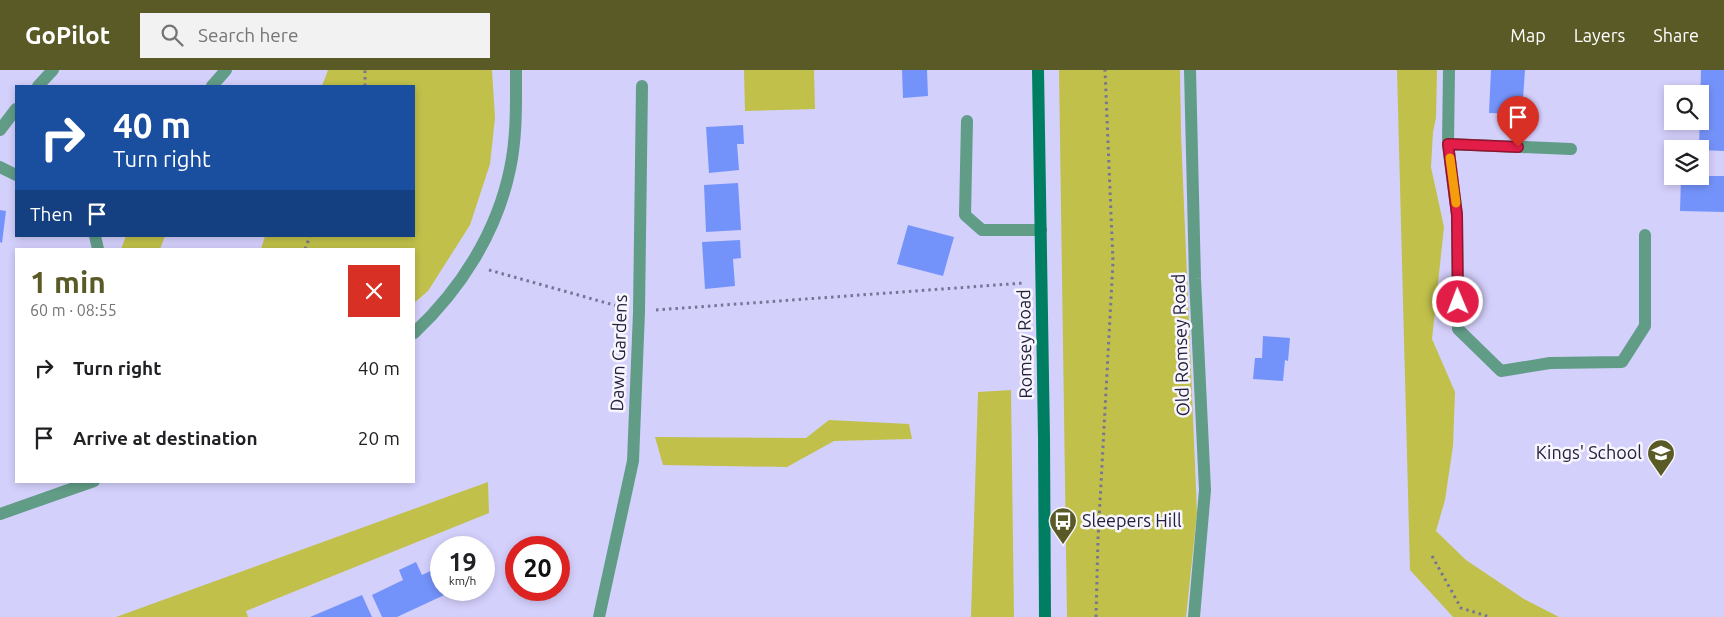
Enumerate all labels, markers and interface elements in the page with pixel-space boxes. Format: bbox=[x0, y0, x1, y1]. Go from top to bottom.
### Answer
search box bbox=[140, 13, 490, 58]
icon: search bbox=[158, 21, 186, 49]
text: GoPilot bbox=[25, 22, 110, 49]
text: Search here bbox=[198, 24, 298, 46]
text: Map bbox=[1510, 25, 1546, 45]
text: Layers bbox=[1574, 25, 1625, 45]
text: Share bbox=[1653, 25, 1699, 45]
map controls bbox=[1664, 85, 1709, 185]
button: search bbox=[1664, 85, 1709, 130]
pin bbox=[1497, 96, 1539, 147]
icon: arrive bbox=[1504, 103, 1532, 131]
icon: right bbox=[30, 105, 95, 170]
text: 40 m bbox=[113, 105, 191, 145]
button: layers bbox=[1664, 140, 1709, 185]
text: Turn right bbox=[113, 146, 211, 171]
icon: arrive bbox=[83, 200, 111, 228]
text: Then bbox=[30, 203, 73, 225]
text: 1 min bbox=[30, 265, 106, 299]
button: close bbox=[348, 265, 400, 317]
street label: Old Romsey Road bbox=[1168, 273, 1192, 417]
position arrow bbox=[1431, 275, 1483, 327]
street label: Romsey Road bbox=[1013, 289, 1035, 399]
street label: Dawn Gardens bbox=[606, 294, 630, 412]
text: 60 m · 08:55 bbox=[30, 301, 117, 319]
icon: right bbox=[30, 354, 58, 382]
text: Turn right bbox=[73, 357, 161, 379]
text: 40 m bbox=[358, 357, 400, 379]
icon: arrive bbox=[30, 424, 58, 452]
text: Arrive at destination bbox=[73, 427, 258, 449]
text: 20 m bbox=[358, 427, 400, 449]
school or university icon: Kings' School bbox=[1646, 438, 1676, 477]
place label: Kings' School bbox=[1536, 442, 1642, 462]
bus stop icon: Sleepers Hill bbox=[1048, 506, 1078, 545]
place label: Sleepers Hill bbox=[1082, 510, 1182, 530]
speed limit sign: 20 bbox=[505, 536, 570, 601]
text: 19 bbox=[448, 548, 477, 576]
text: km/h bbox=[449, 574, 476, 587]

